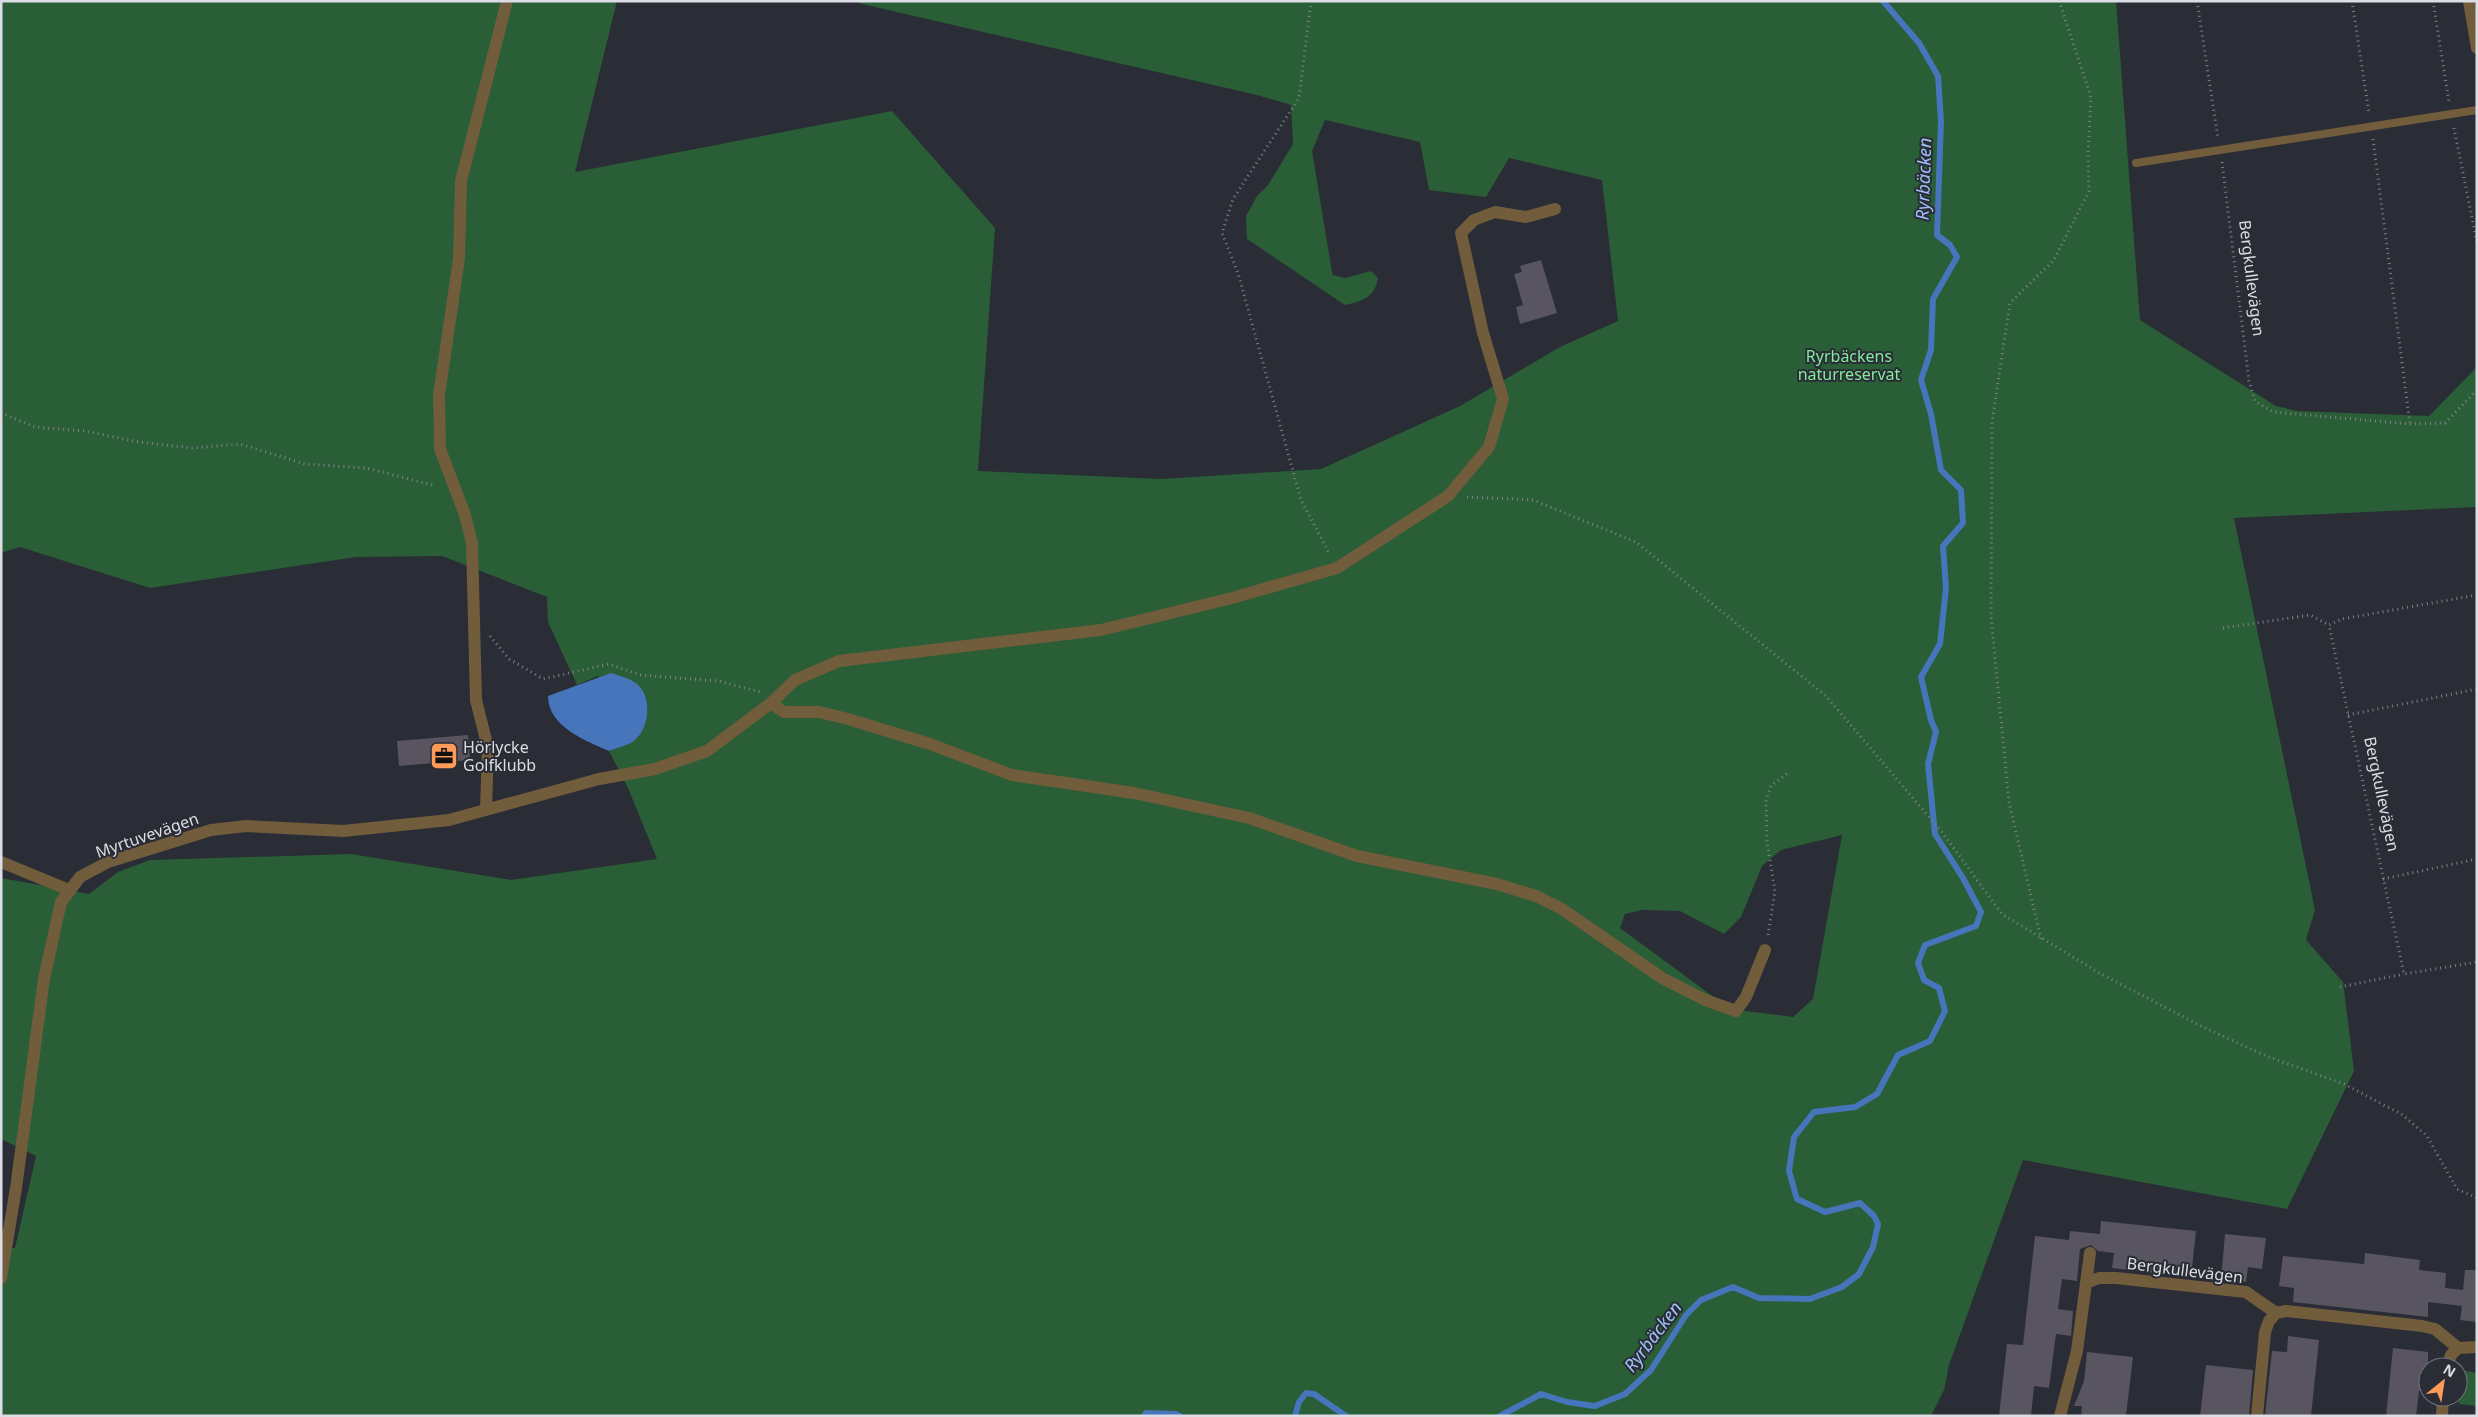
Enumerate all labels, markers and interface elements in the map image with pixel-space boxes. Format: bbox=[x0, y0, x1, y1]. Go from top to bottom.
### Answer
water label: Ryrbäcken bbox=[1910, 137, 1936, 221]
street label: Bergkullevägen bbox=[2234, 219, 2270, 337]
park label: Ryrbäckens naturreservat bbox=[1798, 345, 1901, 385]
street label: Bergkullevägen bbox=[2359, 735, 2405, 853]
place label: Hörlycke Golfklubb bbox=[463, 736, 536, 776]
office icon: Hörlycke Golfklubb bbox=[429, 741, 459, 771]
street label: Myrtuvevägen bbox=[93, 807, 201, 863]
street label: Bergkullevägen bbox=[2126, 1252, 2244, 1288]
water label: Ryrbäcken bbox=[1618, 1296, 1687, 1377]
north arrow bbox=[2418, 1357, 2468, 1407]
text: N bbox=[2440, 1359, 2459, 1381]

